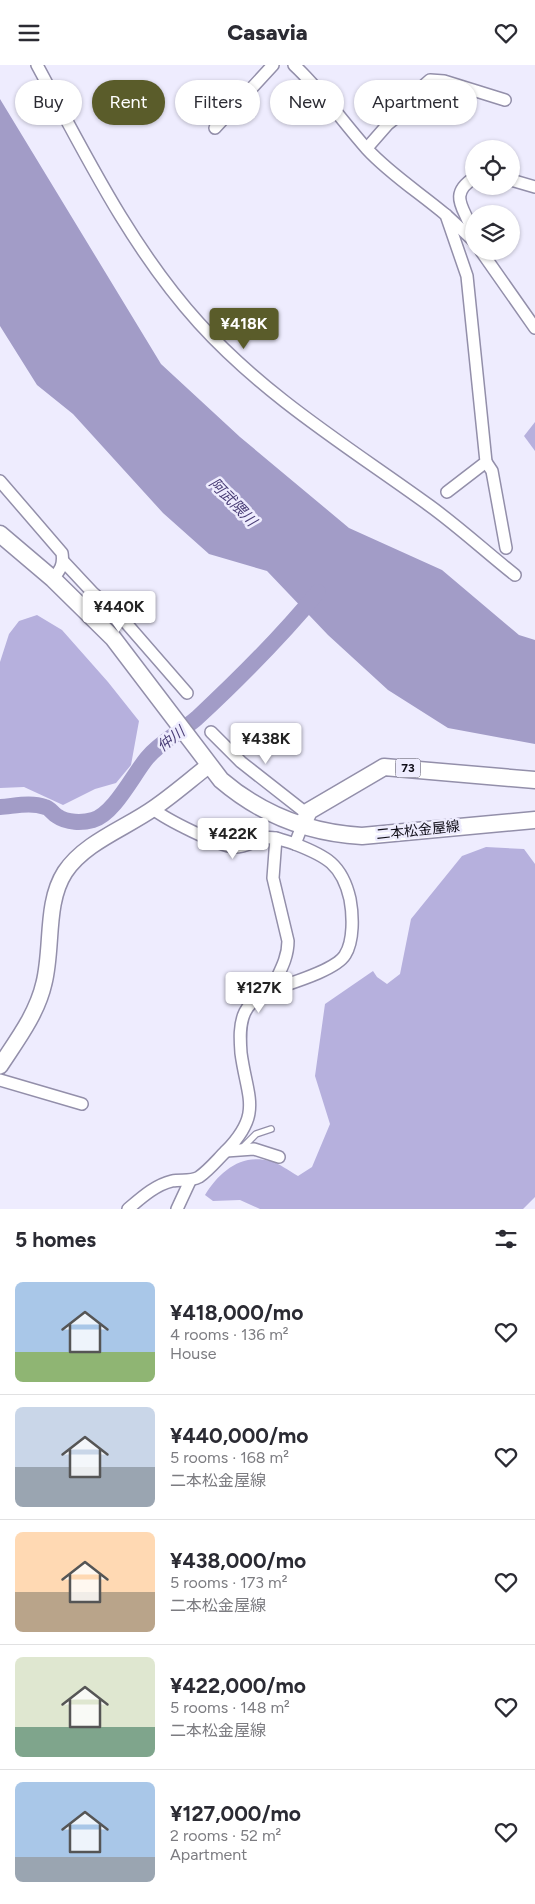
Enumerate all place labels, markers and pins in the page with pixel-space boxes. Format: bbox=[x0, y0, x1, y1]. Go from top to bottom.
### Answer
pin: ¥418K bbox=[209, 307, 279, 350]
pin: ¥440K bbox=[84, 591, 154, 633]
pin: ¥438K bbox=[231, 723, 301, 765]
pin: ¥422K bbox=[198, 817, 268, 860]
pin: ¥127K bbox=[224, 971, 294, 1014]

